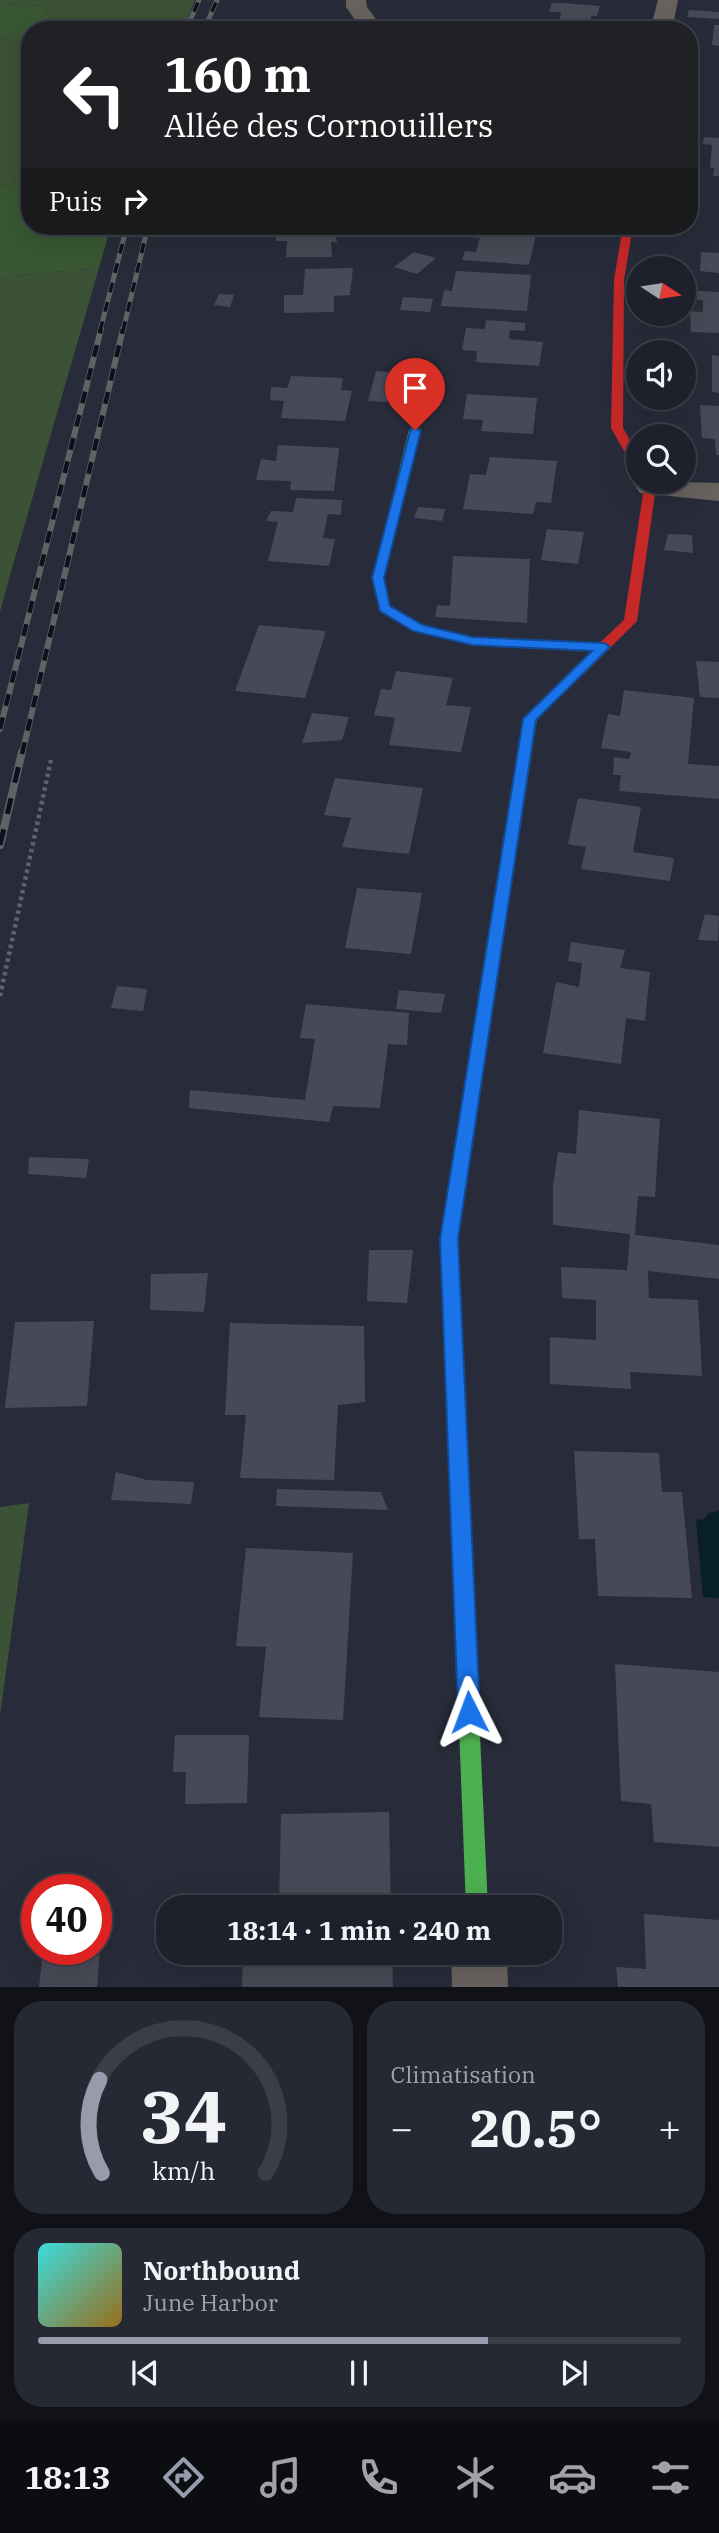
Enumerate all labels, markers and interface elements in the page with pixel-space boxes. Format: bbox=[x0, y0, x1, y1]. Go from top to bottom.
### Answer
text: 160 m bbox=[164, 42, 311, 105]
icon: left bbox=[49, 49, 140, 140]
text: Allée des Cornouillers bbox=[164, 104, 493, 146]
icon: right bbox=[116, 182, 154, 220]
text: Puis bbox=[49, 184, 102, 218]
north arrow bbox=[626, 256, 696, 326]
map controls bbox=[626, 256, 696, 494]
button: sound bbox=[626, 340, 696, 410]
pin bbox=[385, 358, 445, 430]
icon: arrive bbox=[396, 369, 434, 407]
button: search bbox=[626, 424, 696, 494]
position arrow bbox=[432, 1675, 506, 1749]
speed limit sign: 40 bbox=[21, 1874, 112, 1965]
text: 18:14 · 1 min · 240 m bbox=[227, 1913, 491, 1947]
text: Climatisation bbox=[391, 2059, 536, 2089]
text: 34 bbox=[140, 2069, 227, 2164]
text: 20.5° bbox=[469, 2094, 602, 2161]
text: − bbox=[391, 2103, 413, 2152]
text: + bbox=[658, 2103, 681, 2152]
text: km/h bbox=[152, 2154, 215, 2187]
text: Northbound bbox=[143, 2253, 300, 2287]
text: June Harbor bbox=[143, 2287, 278, 2317]
icon: previous bbox=[126, 2354, 164, 2392]
icon: pause bbox=[340, 2354, 378, 2392]
icon: next bbox=[555, 2354, 593, 2392]
icon: directions bbox=[159, 2453, 208, 2502]
icon: music bbox=[256, 2453, 305, 2502]
icon: phone bbox=[354, 2453, 403, 2502]
icon: climate bbox=[451, 2453, 500, 2502]
icon: car bbox=[548, 2453, 597, 2502]
icon: filters bbox=[646, 2453, 695, 2502]
text: 18:13 bbox=[24, 2456, 111, 2498]

